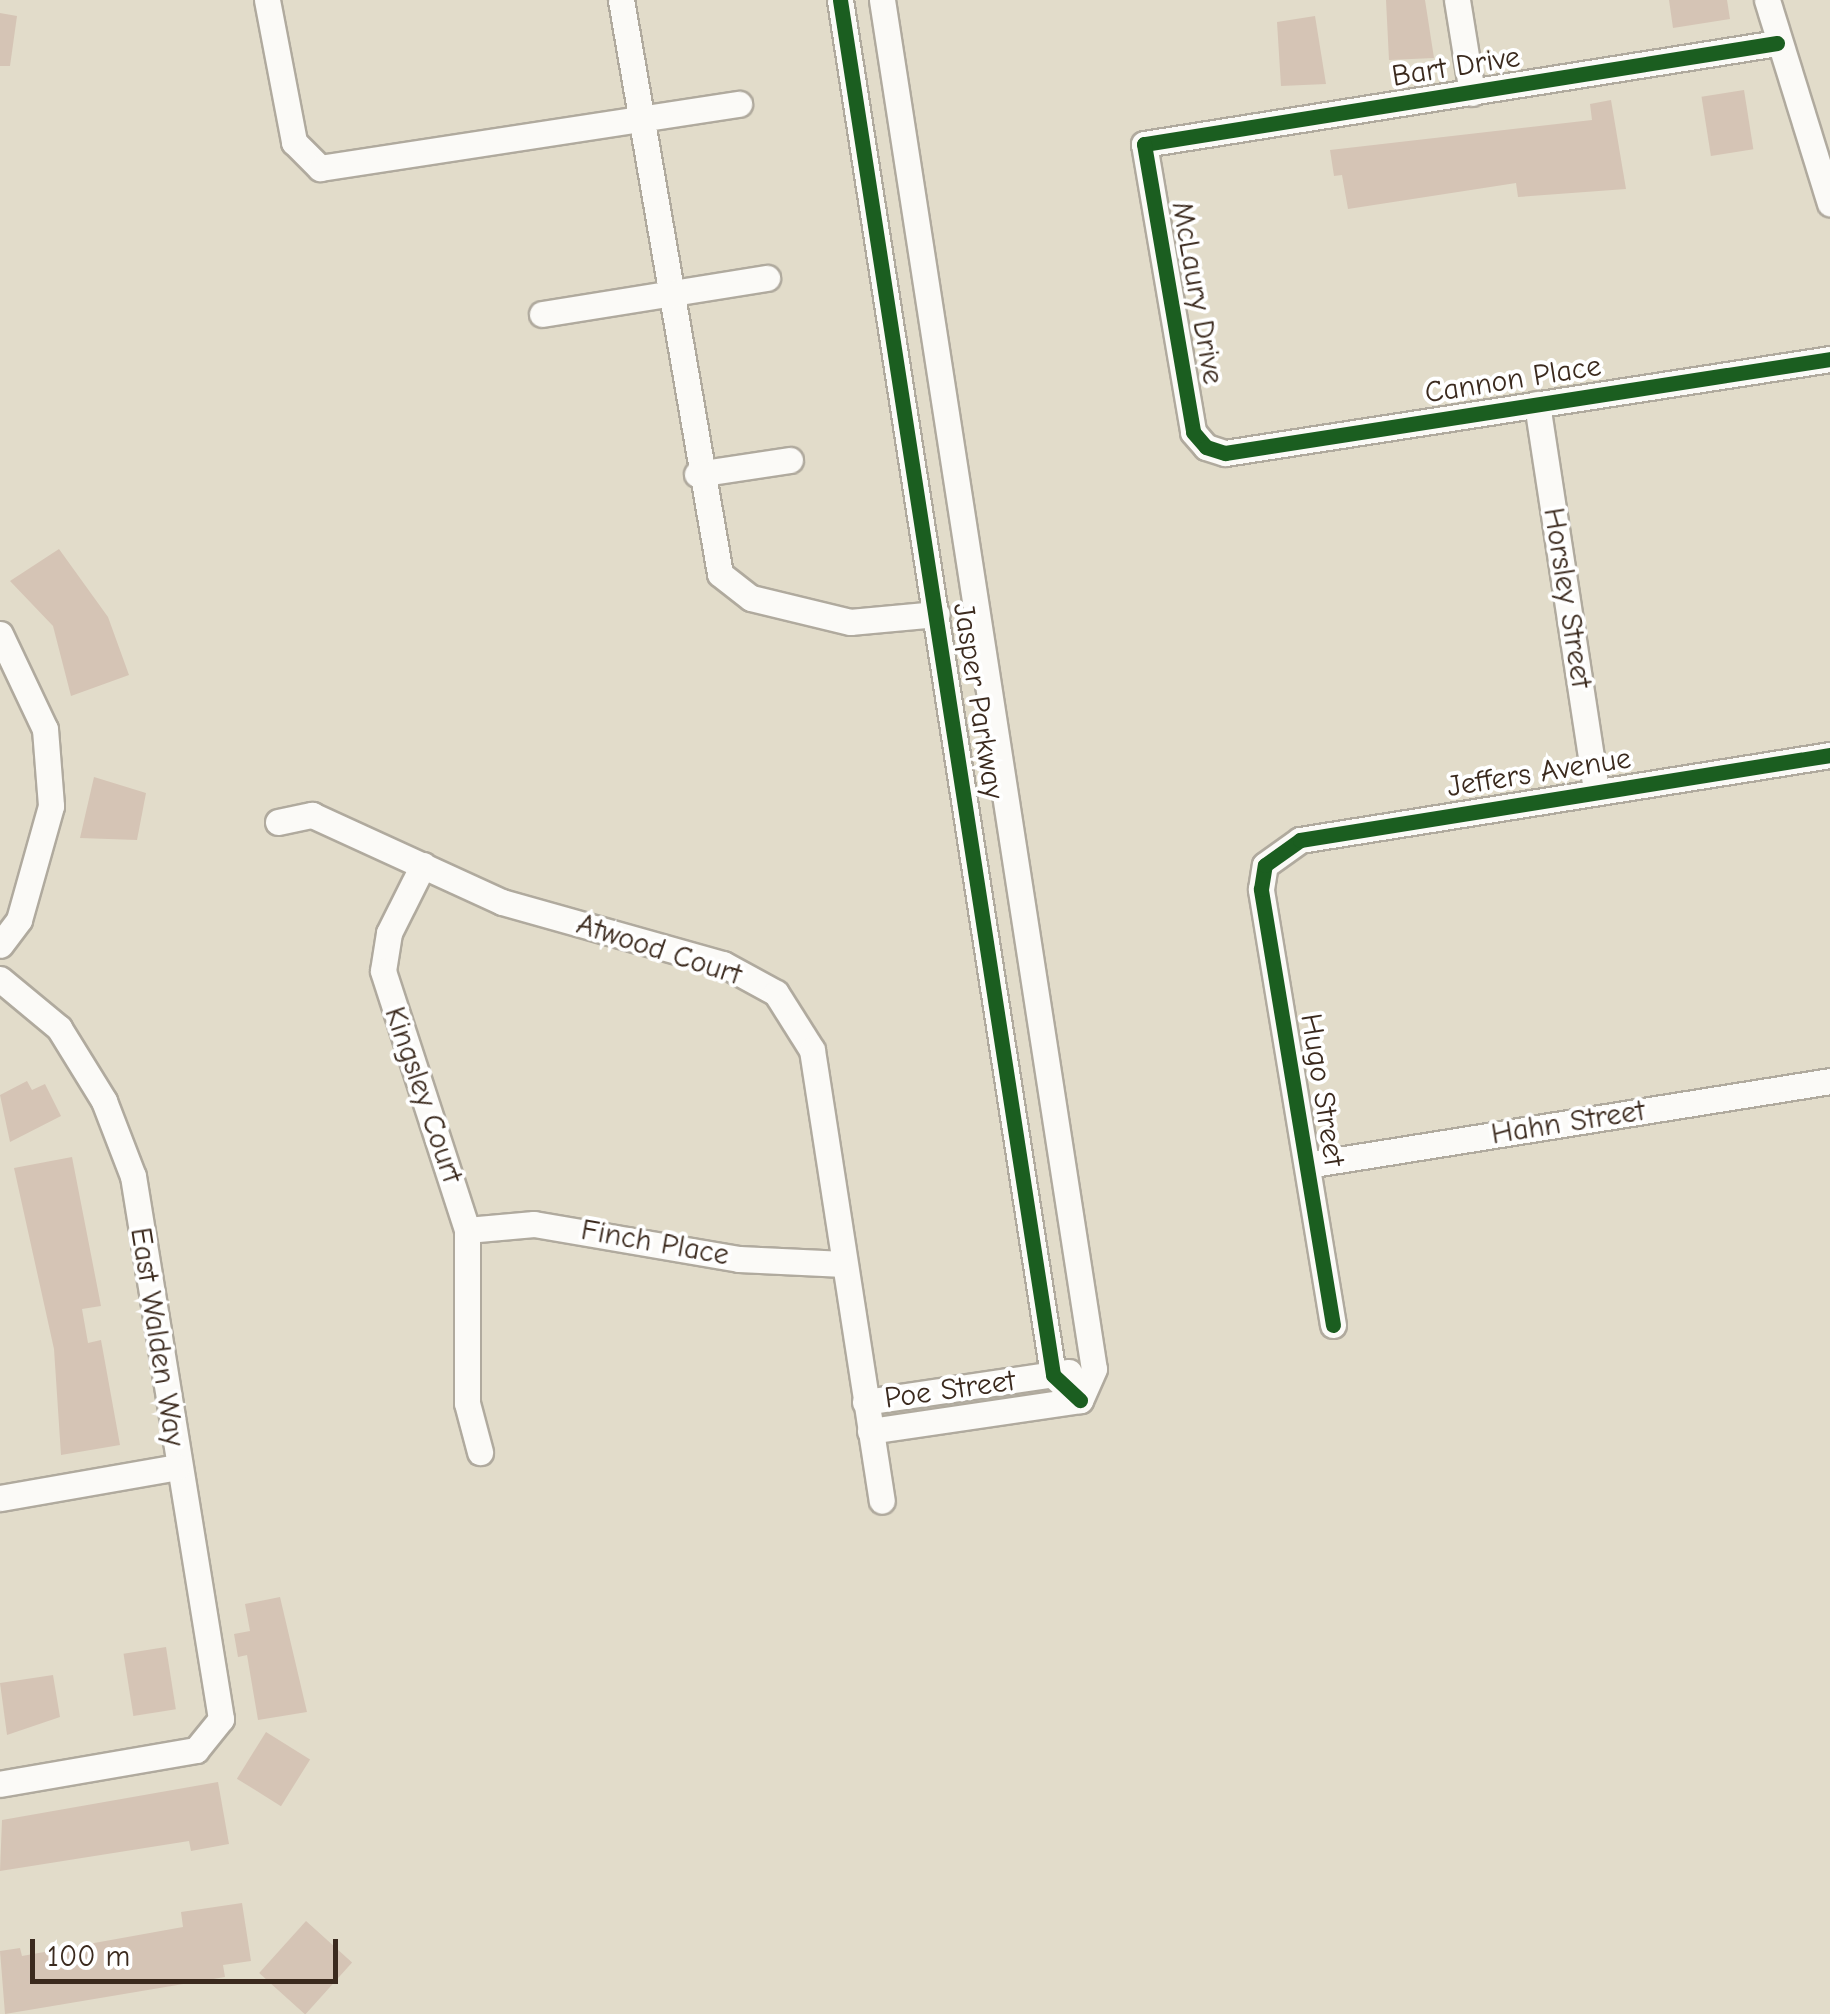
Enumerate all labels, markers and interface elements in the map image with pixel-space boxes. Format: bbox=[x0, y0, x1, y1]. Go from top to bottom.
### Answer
street label: Bart Drive bbox=[1389, 39, 1523, 95]
street label: McLaury Drive bbox=[1163, 199, 1231, 387]
street label: Cannon Place bbox=[1422, 348, 1604, 412]
street label: Horsley Street bbox=[1535, 505, 1599, 691]
street label: Jasper Parkway bbox=[945, 600, 1011, 802]
street label: Jeffers Avenue bbox=[1444, 741, 1634, 805]
street label: Atwood Court bbox=[572, 906, 746, 994]
street label: Kingsley Court bbox=[376, 1002, 470, 1188]
street label: Hugo Street bbox=[1292, 1011, 1352, 1169]
street label: Hahn Street bbox=[1489, 1093, 1647, 1153]
street label: Finch Place bbox=[578, 1212, 732, 1274]
street label: East Walden Way bbox=[122, 1225, 192, 1449]
street label: Poe Street bbox=[882, 1363, 1018, 1417]
scale bar bbox=[35, 1919, 342, 1981]
text: 100 m bbox=[47, 1939, 130, 1974]

